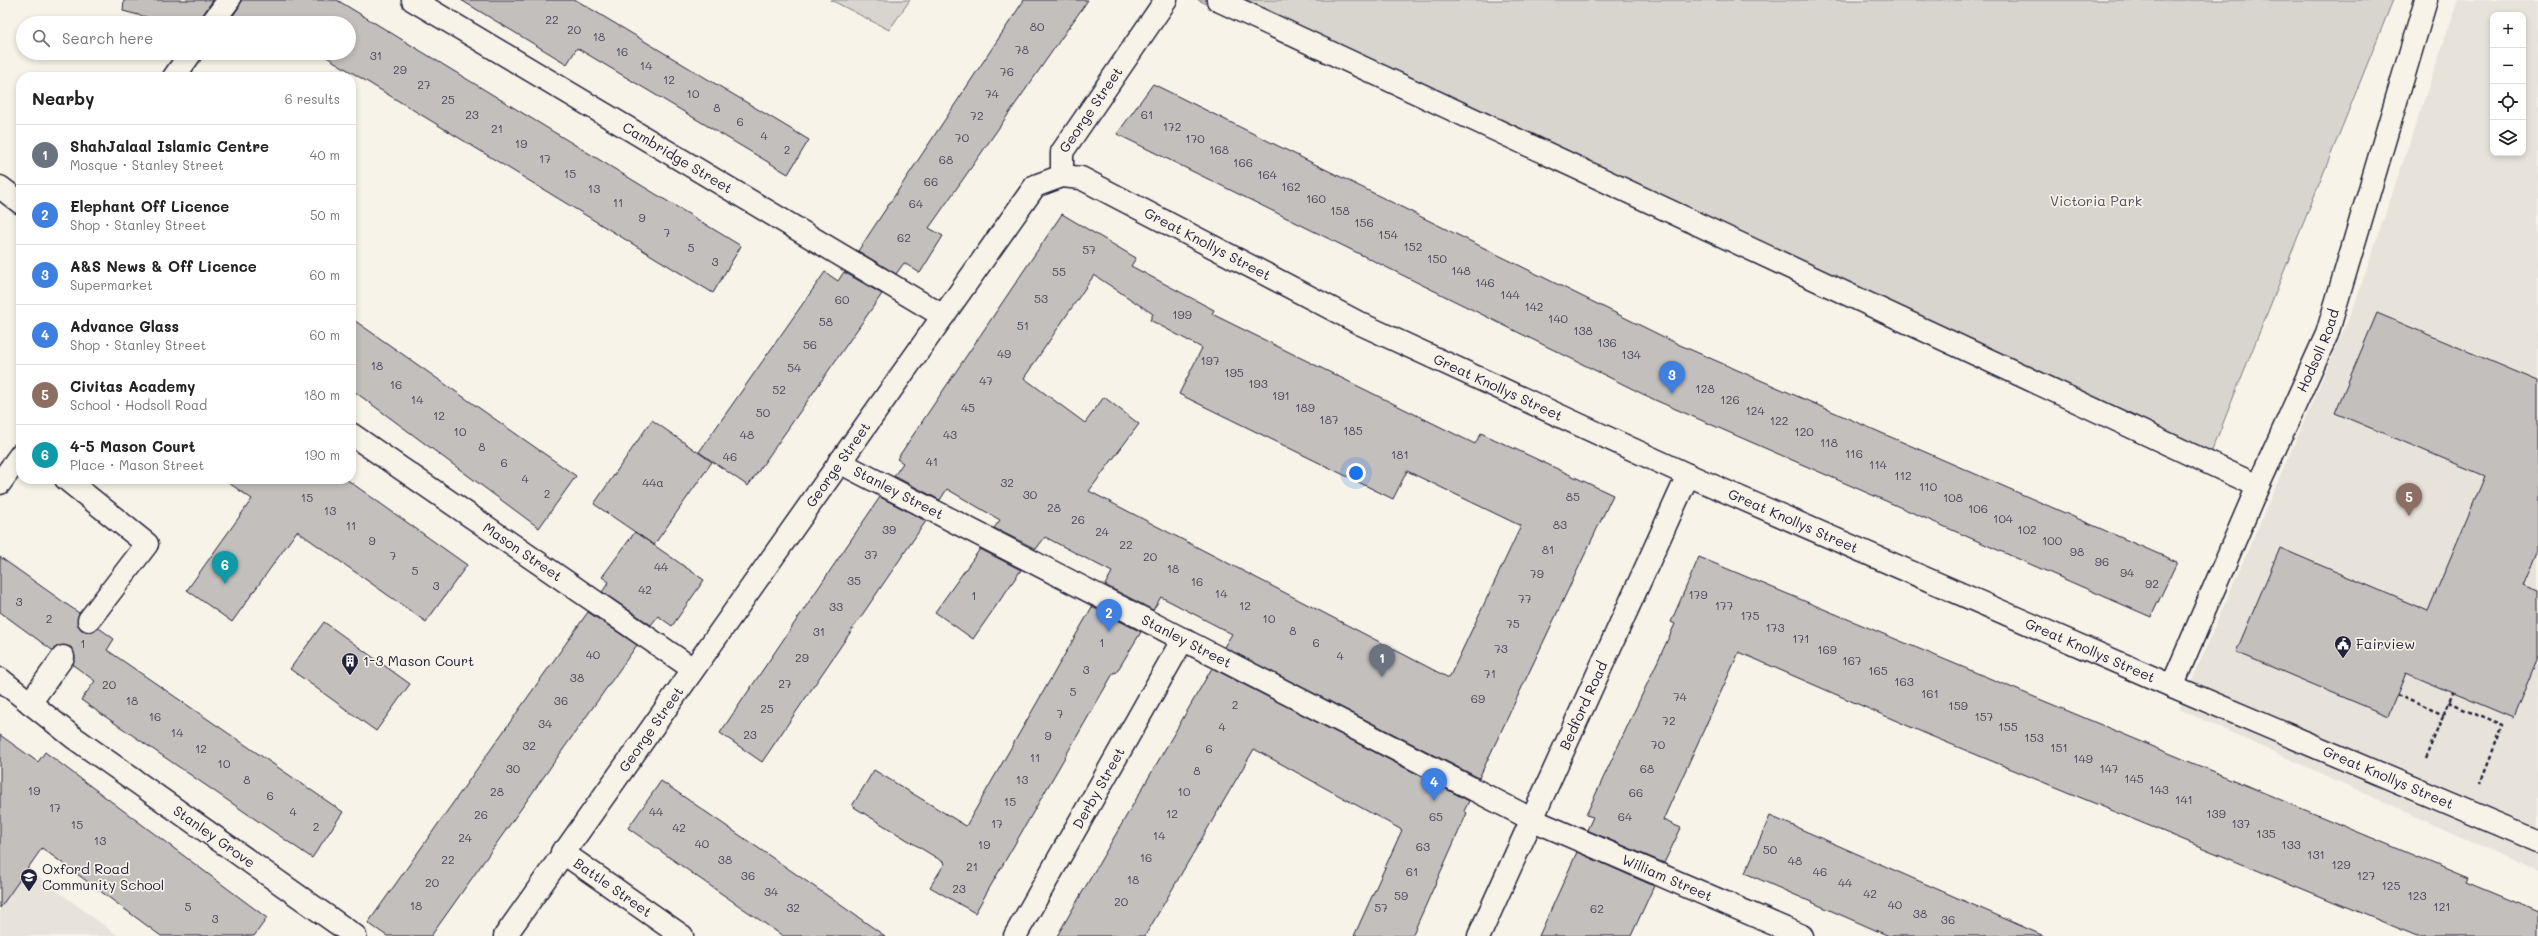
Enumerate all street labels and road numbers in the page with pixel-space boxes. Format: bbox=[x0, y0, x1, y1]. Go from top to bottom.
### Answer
street label: George Street bbox=[1054, 63, 1127, 156]
street label: Cambridge Street bbox=[619, 117, 736, 197]
street label: Great Knollys Street bbox=[1141, 203, 1274, 284]
street label: Hodsoll Road bbox=[2292, 306, 2343, 395]
street label: Great Knollys Street bbox=[1431, 349, 1566, 425]
street label: George Street bbox=[801, 418, 874, 511]
street label: Stanley Street bbox=[850, 461, 947, 523]
street label: Great Knollys Street bbox=[1725, 484, 1862, 557]
street label: Mason Street bbox=[479, 518, 566, 585]
street label: Stanley Street bbox=[1138, 610, 1235, 672]
street label: Great Knollys Street bbox=[2022, 613, 2159, 687]
street label: Bedford Road bbox=[1555, 658, 1611, 753]
street label: George Street bbox=[614, 683, 687, 776]
street label: Great Knollys Street bbox=[2320, 741, 2457, 813]
street label: Derby Street bbox=[1068, 744, 1129, 832]
street label: Stanley Grove bbox=[170, 801, 259, 872]
street label: William Street bbox=[1619, 849, 1716, 905]
street label: Battle Street bbox=[570, 853, 656, 921]

